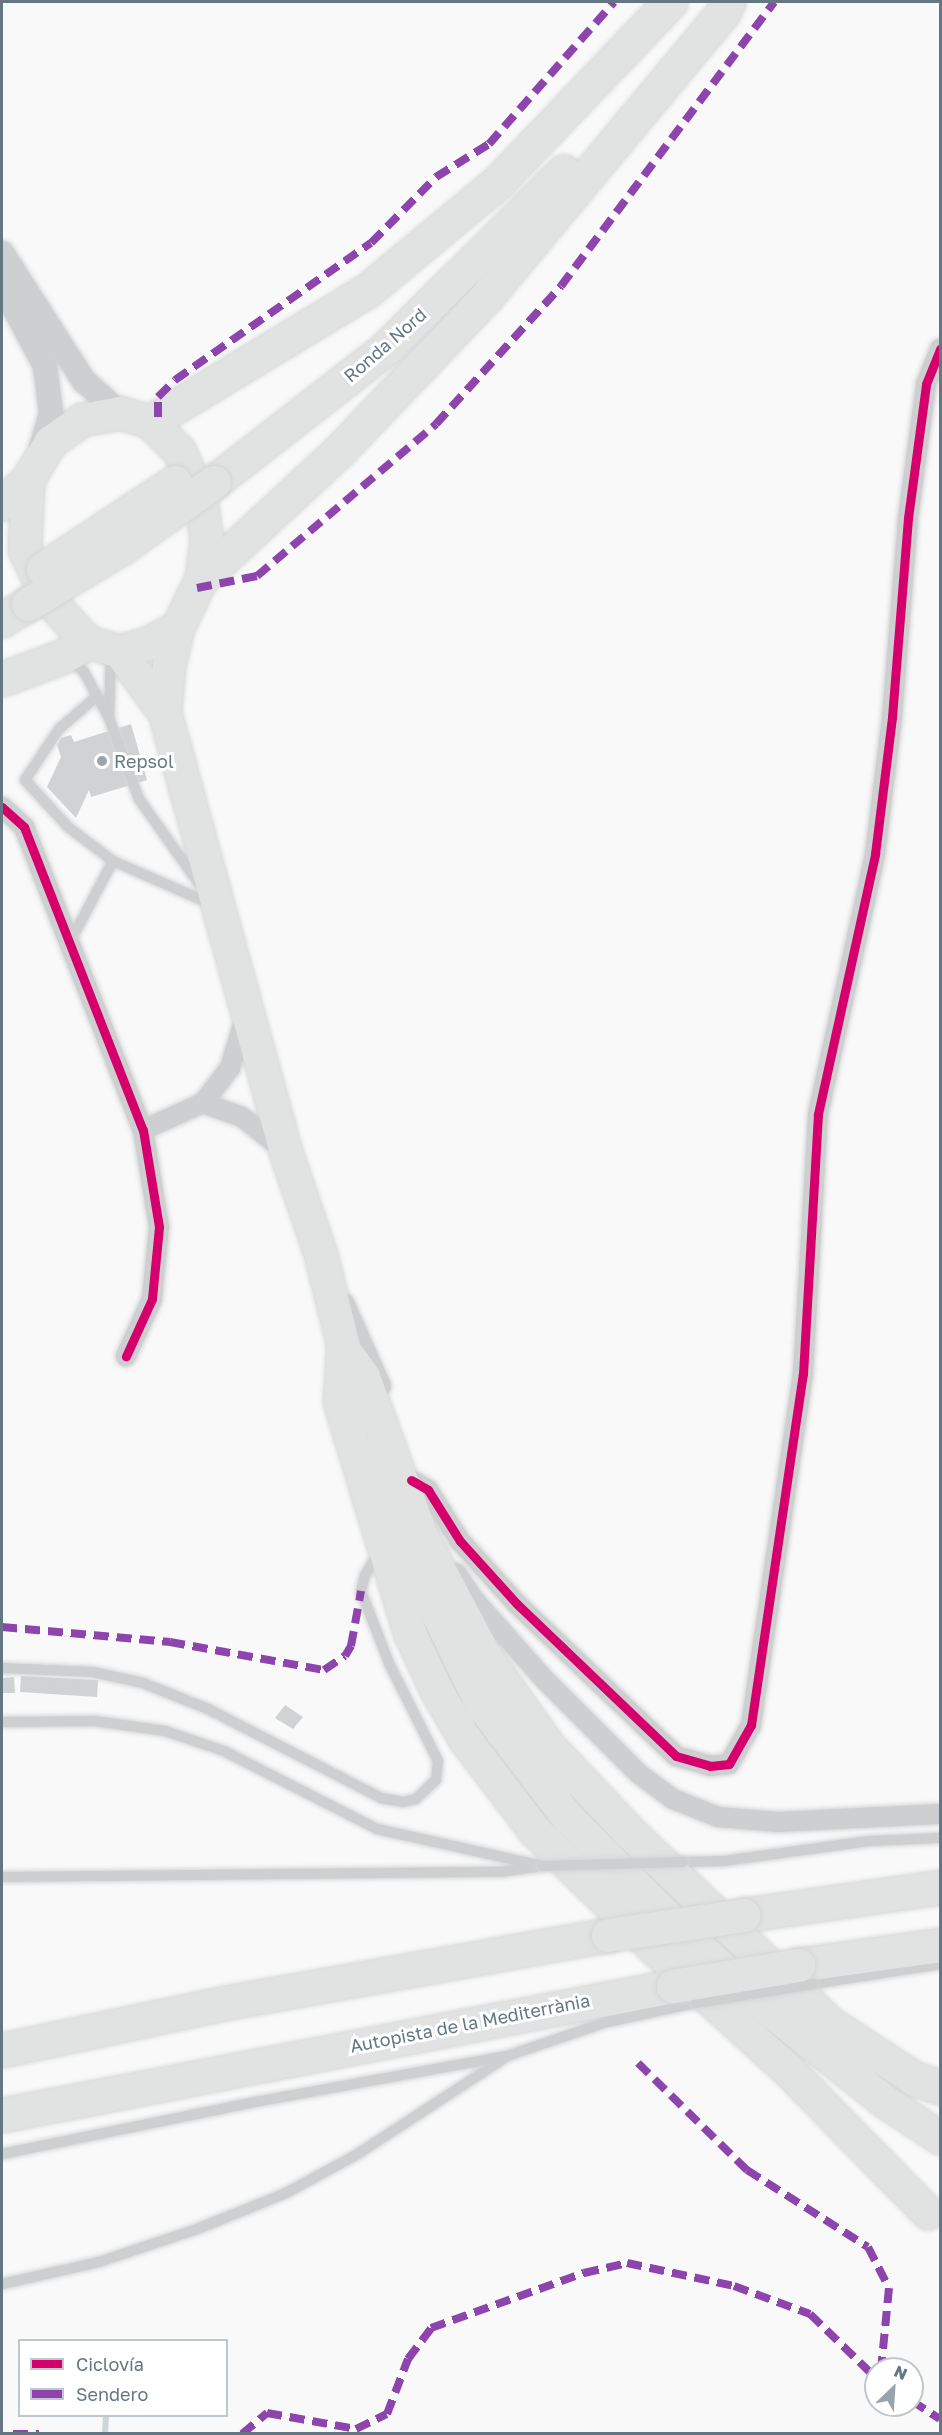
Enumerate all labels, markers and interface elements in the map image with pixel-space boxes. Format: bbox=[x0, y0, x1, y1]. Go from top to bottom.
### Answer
street label: Ronda Nord bbox=[339, 303, 431, 387]
place label: Repsol bbox=[114, 750, 174, 772]
marker: Repsol bbox=[95, 754, 109, 768]
street label: Autopista de la Mediterrània bbox=[348, 1989, 592, 2057]
legend bbox=[18, 2339, 228, 2417]
text: Ciclovía bbox=[76, 2353, 144, 2375]
north arrow bbox=[864, 2357, 924, 2417]
text: N bbox=[891, 2361, 910, 2384]
text: Sendero bbox=[76, 2383, 148, 2405]

